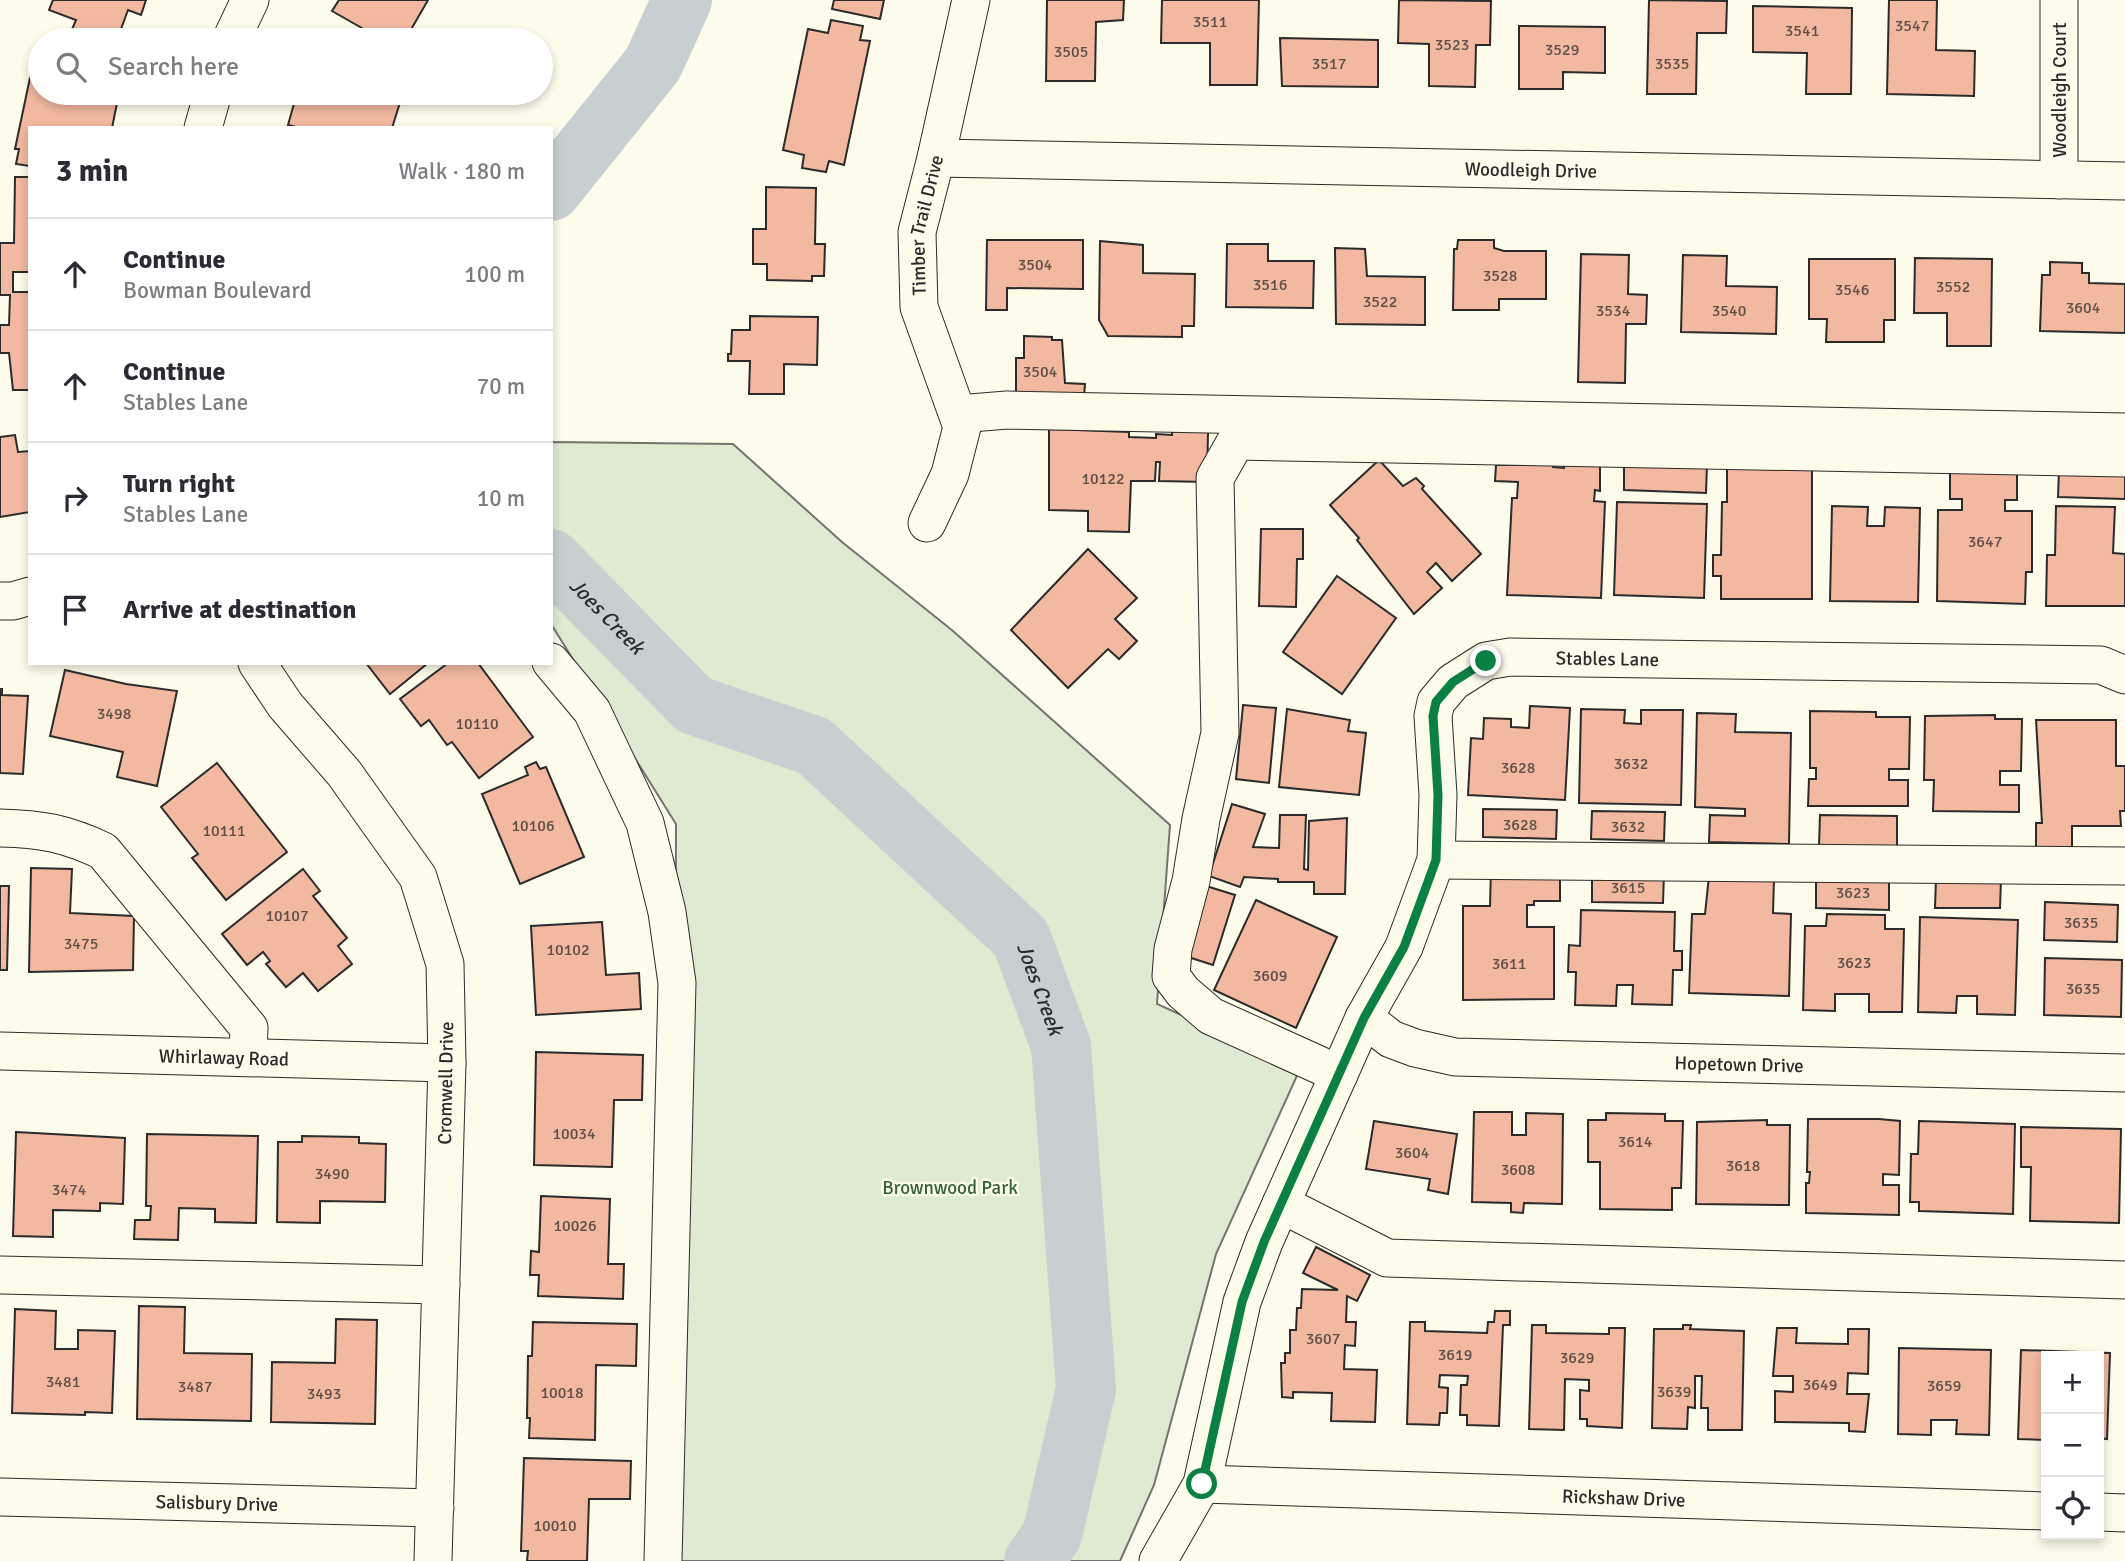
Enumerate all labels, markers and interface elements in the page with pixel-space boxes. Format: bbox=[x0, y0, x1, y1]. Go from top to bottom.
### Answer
house number: 3511 bbox=[1193, 12, 1227, 32]
house number: 3547 bbox=[1895, 16, 1929, 36]
house number: 3541 bbox=[1785, 21, 1819, 41]
street label: Woodleigh Court bbox=[2048, 22, 2072, 158]
search box bbox=[28, 28, 553, 105]
house number: 3523 bbox=[1435, 35, 1469, 55]
house number: 3529 bbox=[1545, 40, 1579, 60]
house number: 3505 bbox=[1054, 42, 1088, 62]
icon: search bbox=[52, 48, 90, 86]
text: Search here bbox=[108, 51, 239, 83]
house number: 3517 bbox=[1312, 54, 1346, 74]
house number: 3535 bbox=[1655, 54, 1689, 74]
street label: Timber Trail Drive bbox=[906, 152, 949, 296]
text: 3 min bbox=[56, 153, 128, 190]
text: Walk · 180 m bbox=[399, 157, 525, 186]
street label: Woodleigh Drive bbox=[1464, 157, 1597, 184]
text: Continue bbox=[123, 244, 225, 276]
icon: ahead bbox=[56, 255, 94, 293]
house number: 3504 bbox=[1018, 255, 1053, 275]
text: 100 m bbox=[464, 260, 525, 289]
house number: 3528 bbox=[1483, 266, 1517, 286]
house number: 3516 bbox=[1253, 275, 1287, 295]
text: Bowman Boulevard bbox=[123, 276, 312, 305]
house number: 3552 bbox=[1936, 277, 1970, 297]
house number: 3546 bbox=[1835, 280, 1869, 300]
house number: 3522 bbox=[1363, 292, 1397, 312]
house number: 3604 bbox=[2066, 298, 2101, 318]
house number: 3534 bbox=[1596, 301, 1631, 321]
house number: 3540 bbox=[1712, 301, 1746, 321]
text: Continue bbox=[123, 356, 225, 388]
house number: 3504 bbox=[1023, 362, 1058, 382]
icon: ahead bbox=[56, 367, 94, 405]
text: 70 m bbox=[477, 372, 525, 401]
text: Stables Lane bbox=[123, 388, 248, 417]
text: Turn right bbox=[123, 468, 235, 500]
house number: 10122 bbox=[1081, 469, 1125, 489]
icon: right bbox=[56, 479, 94, 517]
text: 10 m bbox=[477, 484, 525, 513]
text: Stables Lane bbox=[123, 500, 248, 529]
house number: 3647 bbox=[1968, 532, 2002, 552]
water label: Joes Creek bbox=[564, 573, 652, 661]
icon: arrive bbox=[56, 591, 94, 629]
text: Arrive at destination bbox=[123, 594, 356, 626]
route end bbox=[1470, 645, 1501, 676]
street label: Stables Lane bbox=[1555, 647, 1659, 672]
house number: 3498 bbox=[97, 704, 131, 724]
house number: 10110 bbox=[455, 714, 499, 734]
house number: 3632 bbox=[1614, 754, 1648, 774]
house number: 3628 bbox=[1501, 758, 1535, 778]
house number: 3628 bbox=[1503, 815, 1537, 835]
house number: 10106 bbox=[511, 816, 555, 836]
house number: 3632 bbox=[1611, 817, 1645, 837]
house number: 10111 bbox=[202, 821, 246, 841]
house number: 3615 bbox=[1611, 878, 1645, 898]
house number: 3623 bbox=[1836, 883, 1870, 903]
house number: 10107 bbox=[265, 906, 309, 926]
house number: 3635 bbox=[2064, 913, 2098, 933]
house number: 3475 bbox=[64, 934, 98, 954]
water label: Joes Creek bbox=[1011, 939, 1070, 1041]
house number: 10102 bbox=[546, 940, 590, 960]
house number: 3623 bbox=[1837, 953, 1871, 973]
house number: 3611 bbox=[1492, 954, 1526, 974]
house number: 3609 bbox=[1253, 966, 1287, 986]
house number: 3635 bbox=[2066, 979, 2100, 999]
street label: Cromwell Drive bbox=[433, 1021, 459, 1145]
street label: Whirlaway Road bbox=[158, 1044, 289, 1072]
street label: Hopetown Drive bbox=[1674, 1051, 1804, 1078]
house number: 10034 bbox=[552, 1124, 596, 1144]
house number: 3614 bbox=[1618, 1132, 1653, 1152]
house number: 3604 bbox=[1395, 1143, 1430, 1163]
house number: 3618 bbox=[1726, 1156, 1760, 1176]
house number: 3608 bbox=[1501, 1160, 1535, 1180]
house number: 3490 bbox=[315, 1164, 349, 1184]
park label: Brownwood Park bbox=[882, 1176, 1018, 1200]
house number: 3474 bbox=[52, 1180, 87, 1200]
house number: 10026 bbox=[553, 1216, 597, 1236]
house number: 3607 bbox=[1306, 1329, 1340, 1349]
house number: 3619 bbox=[1438, 1345, 1472, 1365]
house number: 3629 bbox=[1560, 1348, 1594, 1368]
map controls bbox=[2041, 1351, 2104, 1540]
button: + bbox=[2041, 1351, 2104, 1414]
house number: 3481 bbox=[46, 1372, 80, 1392]
house number: 3649 bbox=[1803, 1375, 1837, 1395]
house number: 3659 bbox=[1927, 1376, 1961, 1396]
house number: 3487 bbox=[178, 1377, 212, 1397]
house number: 3639 bbox=[1657, 1382, 1691, 1402]
house number: 10018 bbox=[540, 1383, 584, 1403]
house number: 3493 bbox=[307, 1384, 341, 1404]
button: − bbox=[2041, 1414, 2104, 1477]
route start bbox=[1186, 1468, 1217, 1499]
button: locate bbox=[2041, 1477, 2104, 1540]
street label: Rickshaw Drive bbox=[1562, 1485, 1686, 1512]
street label: Salisbury Drive bbox=[155, 1490, 279, 1517]
house number: 10010 bbox=[533, 1516, 577, 1536]

